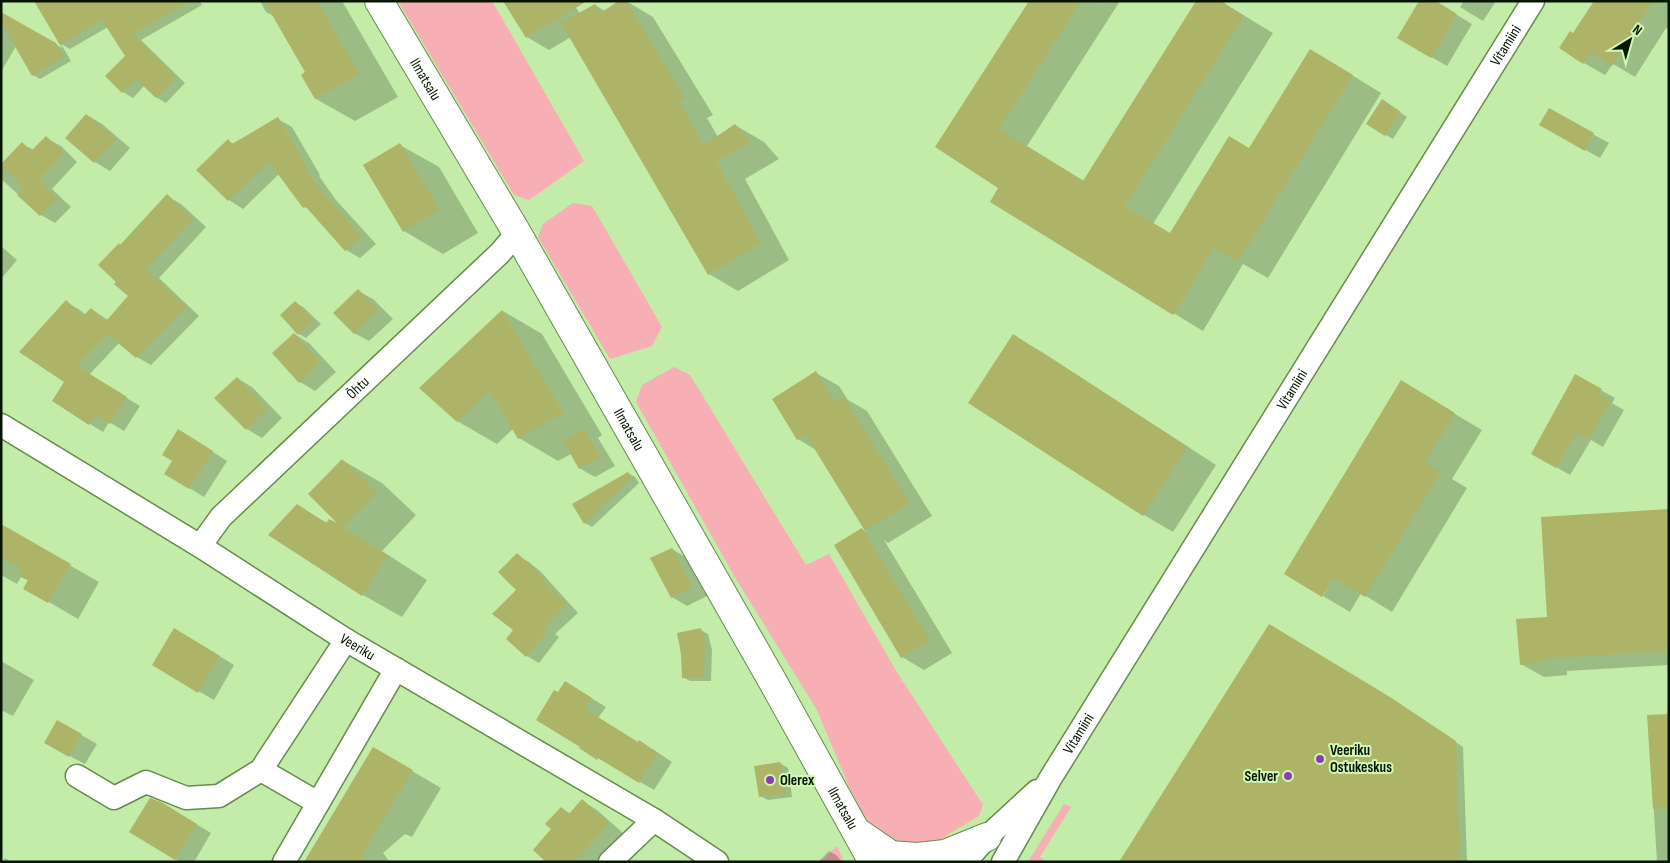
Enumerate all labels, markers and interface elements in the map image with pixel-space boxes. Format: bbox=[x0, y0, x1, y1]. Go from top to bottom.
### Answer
north arrow bbox=[1605, 15, 1655, 65]
text: N bbox=[1629, 21, 1646, 39]
street label: Vitamiini bbox=[1486, 22, 1526, 69]
street label: Ilmatsalu bbox=[405, 55, 445, 104]
street label: Vitamiini bbox=[1273, 366, 1312, 413]
street label: Õhtu bbox=[343, 373, 374, 403]
street label: Ilmatsalu bbox=[609, 405, 648, 454]
street label: Veeriku bbox=[336, 630, 378, 665]
street label: Vitamiini bbox=[1059, 710, 1099, 758]
place label: Veeriku Ostukeskus bbox=[1330, 741, 1392, 777]
marker: Veeriku Ostukeskus bbox=[1314, 753, 1326, 765]
place label: Selver bbox=[1245, 767, 1278, 786]
marker: Selver bbox=[1282, 770, 1294, 782]
place label: Olerex bbox=[780, 771, 815, 790]
marker: Olerex bbox=[764, 774, 776, 786]
street label: Ilmatsalu bbox=[823, 784, 862, 833]

